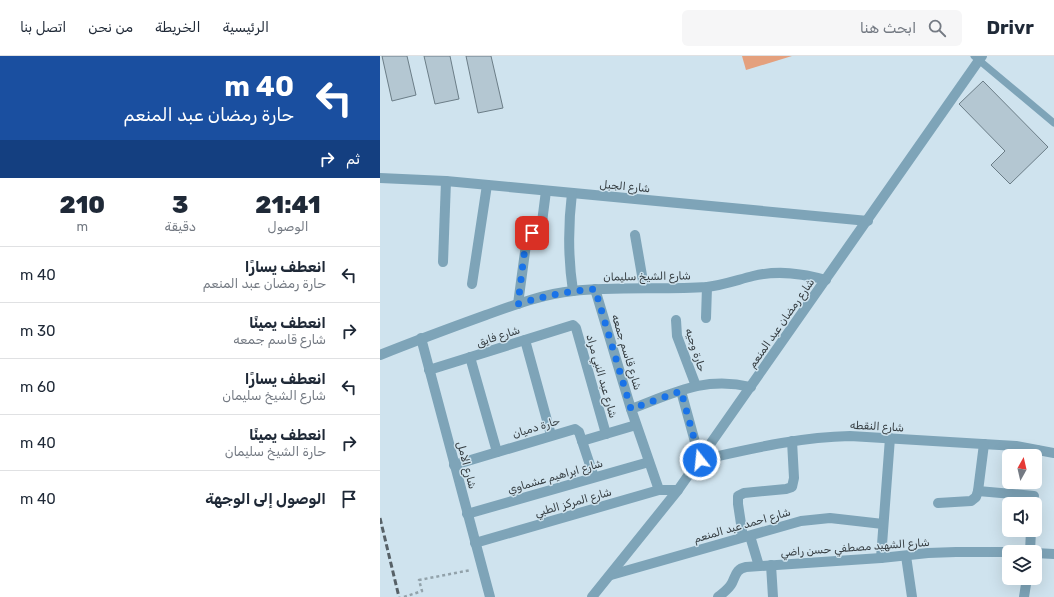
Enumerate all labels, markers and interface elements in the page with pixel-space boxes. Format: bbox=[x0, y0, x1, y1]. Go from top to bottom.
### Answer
search box bbox=[682, 10, 962, 46]
text: Drivr bbox=[986, 16, 1034, 39]
icon: search bbox=[926, 17, 948, 39]
text: اتصل بنا bbox=[20, 19, 66, 36]
text: من نحن bbox=[88, 19, 133, 36]
text: الخريطة bbox=[155, 19, 200, 36]
text: الرئيسية bbox=[222, 19, 269, 36]
text: ابحث هنا bbox=[860, 19, 916, 37]
text: 40 m bbox=[224, 70, 294, 103]
icon: left bbox=[308, 72, 360, 124]
text: حارة رمضان عبد المنعم bbox=[123, 104, 294, 126]
icon: right bbox=[316, 148, 338, 170]
text: ثم bbox=[346, 150, 360, 168]
street label: شارع الجبل bbox=[599, 178, 651, 197]
text: 210 bbox=[59, 191, 105, 219]
text: 3 bbox=[172, 191, 188, 219]
text: 21:41 bbox=[255, 191, 321, 219]
pin bbox=[515, 216, 549, 250]
text: m bbox=[76, 219, 88, 234]
text: دقيقة bbox=[165, 219, 196, 234]
text: الوصول bbox=[267, 219, 308, 234]
icon: arrive bbox=[521, 222, 543, 244]
text: انعطف يسارًا bbox=[245, 258, 326, 276]
icon: left bbox=[338, 264, 360, 286]
text: 40 m bbox=[20, 266, 56, 284]
street label: شارع الشيخ سليمان bbox=[603, 269, 691, 286]
text: حارة رمضان عبد المنعم bbox=[203, 276, 326, 291]
street label: شارع رمضان عبد المنعم bbox=[746, 276, 819, 372]
street label: شارع قاسم جمعه bbox=[607, 313, 644, 392]
text: انعطف يمينًا bbox=[249, 314, 326, 332]
icon: right bbox=[338, 320, 360, 342]
text: 30 m bbox=[20, 322, 56, 340]
street label: شارع فايق bbox=[475, 323, 522, 352]
street label: حارة وجيه bbox=[681, 327, 709, 374]
text: شارع قاسم جمعه bbox=[233, 332, 326, 347]
street label: شارع عبد النبي مراد bbox=[581, 333, 620, 420]
text: انعطف يسارًا bbox=[245, 370, 326, 388]
icon: left bbox=[338, 376, 360, 398]
text: 60 m bbox=[20, 378, 56, 396]
text: شارع الشيخ سليمان bbox=[222, 388, 326, 403]
street label: حارة دميان bbox=[511, 414, 562, 441]
street label: شارع النقطه bbox=[849, 419, 904, 436]
text: انعطف يمينًا bbox=[249, 426, 326, 444]
icon: right bbox=[338, 432, 360, 454]
text: 40 m bbox=[20, 434, 56, 452]
position arrow bbox=[679, 439, 721, 481]
street label: شارع الامل bbox=[452, 440, 479, 491]
text: حارة الشيخ سليمان bbox=[225, 444, 326, 459]
north arrow bbox=[1002, 449, 1042, 489]
map controls bbox=[1002, 449, 1042, 585]
street label: شارع ابراهيم عشماوي bbox=[506, 457, 605, 498]
street label: شارع المركز الطبي bbox=[533, 485, 614, 522]
icon: arrive bbox=[338, 488, 360, 510]
text: 40 m bbox=[20, 490, 56, 508]
text: الوصول إلى الوجهة bbox=[205, 490, 326, 508]
button: sound bbox=[1002, 497, 1042, 537]
street label: شارع احمد عبد المنعم bbox=[692, 505, 793, 547]
street label: شارع الشهيد مصطفي حسن راضي bbox=[780, 536, 930, 561]
button: layers bbox=[1002, 545, 1042, 585]

